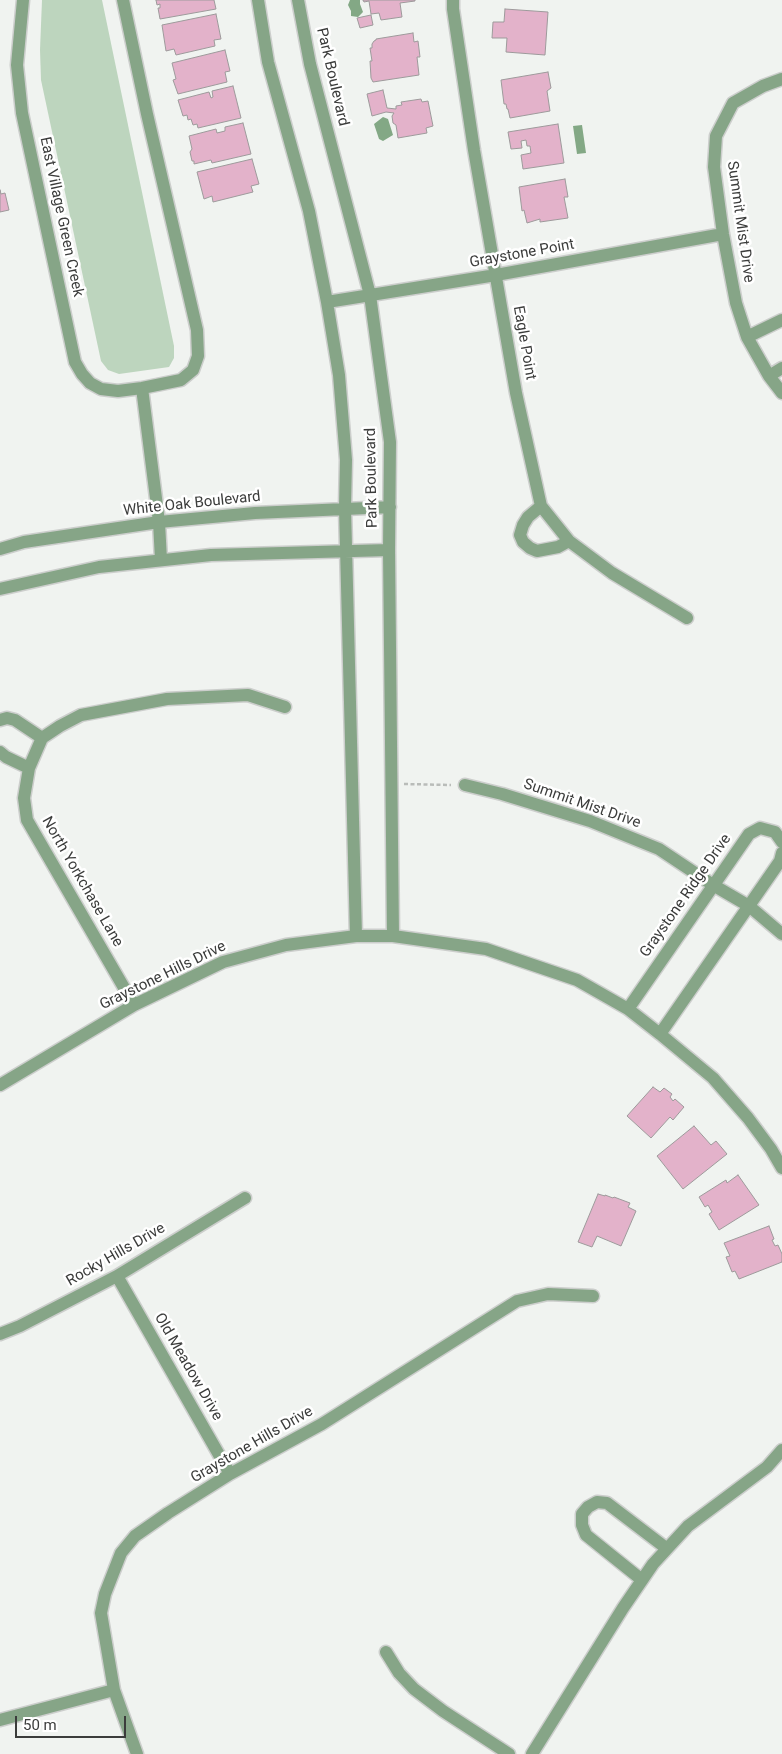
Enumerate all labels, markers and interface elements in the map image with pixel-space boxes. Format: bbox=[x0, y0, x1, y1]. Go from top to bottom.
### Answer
street label: Park Boulevard bbox=[312, 26, 352, 128]
street label: East Village Green Creek bbox=[35, 135, 87, 299]
street label: Summit Mist Drive bbox=[723, 160, 757, 284]
street label: Graystone Point bbox=[468, 236, 576, 272]
street label: Eagle Point bbox=[509, 304, 539, 382]
street label: Park Boulevard bbox=[362, 428, 382, 528]
street label: White Oak Boulevard bbox=[122, 488, 262, 520]
street label: Summit Mist Drive bbox=[521, 776, 643, 832]
street label: North Yorkchase Lane bbox=[37, 814, 127, 950]
street label: Graystone Ridge Drive bbox=[637, 831, 735, 961]
street label: Graystone Hills Drive bbox=[97, 938, 229, 1014]
street label: Rocky Hills Drive bbox=[63, 1219, 169, 1291]
street label: Old Meadow Drive bbox=[150, 1310, 226, 1424]
street label: Graystone Hills Drive bbox=[188, 1403, 316, 1487]
scale bar bbox=[18, 1706, 129, 1738]
text: 50 m bbox=[23, 1716, 57, 1734]

